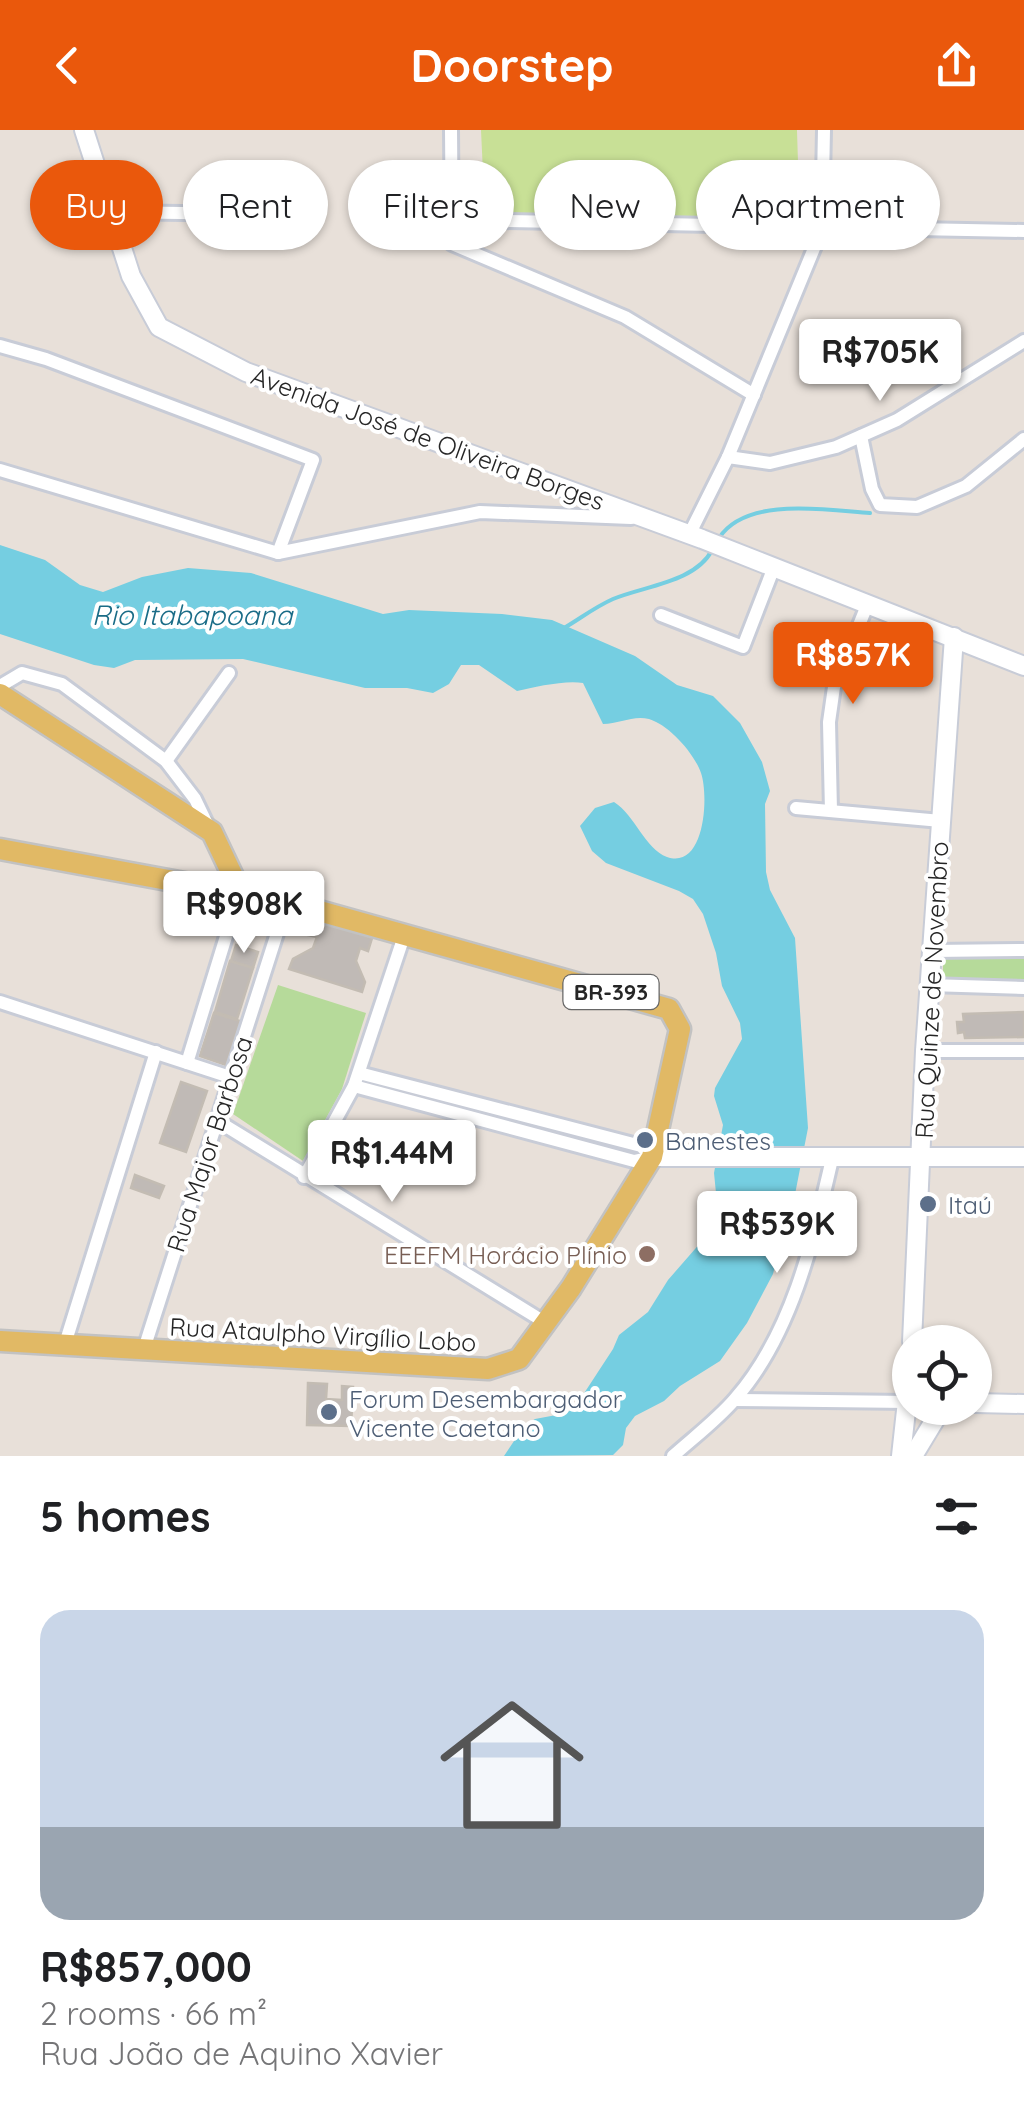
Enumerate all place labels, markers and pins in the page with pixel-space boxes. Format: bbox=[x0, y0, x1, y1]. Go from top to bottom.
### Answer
pin: R$705K bbox=[799, 319, 961, 404]
pin: R$857K bbox=[772, 622, 934, 707]
pin: R$908K bbox=[163, 871, 325, 956]
pin: R$1.44M bbox=[300, 1120, 484, 1205]
place label: Banestes bbox=[665, 1125, 771, 1156]
marker: Banestes bbox=[634, 1129, 656, 1151]
place label: Itaú bbox=[948, 1189, 992, 1220]
pin: R$539K bbox=[696, 1191, 858, 1276]
marker: Itaú bbox=[917, 1193, 939, 1215]
place label: EEEFM Horácio Plínio bbox=[384, 1239, 627, 1270]
marker: EEEFM Horácio Plínio bbox=[636, 1243, 658, 1265]
place label: Forum Desembargador Vicente Caetano bbox=[349, 1383, 623, 1443]
marker: Forum Desembargador Vicente Caetano bbox=[318, 1401, 340, 1423]

